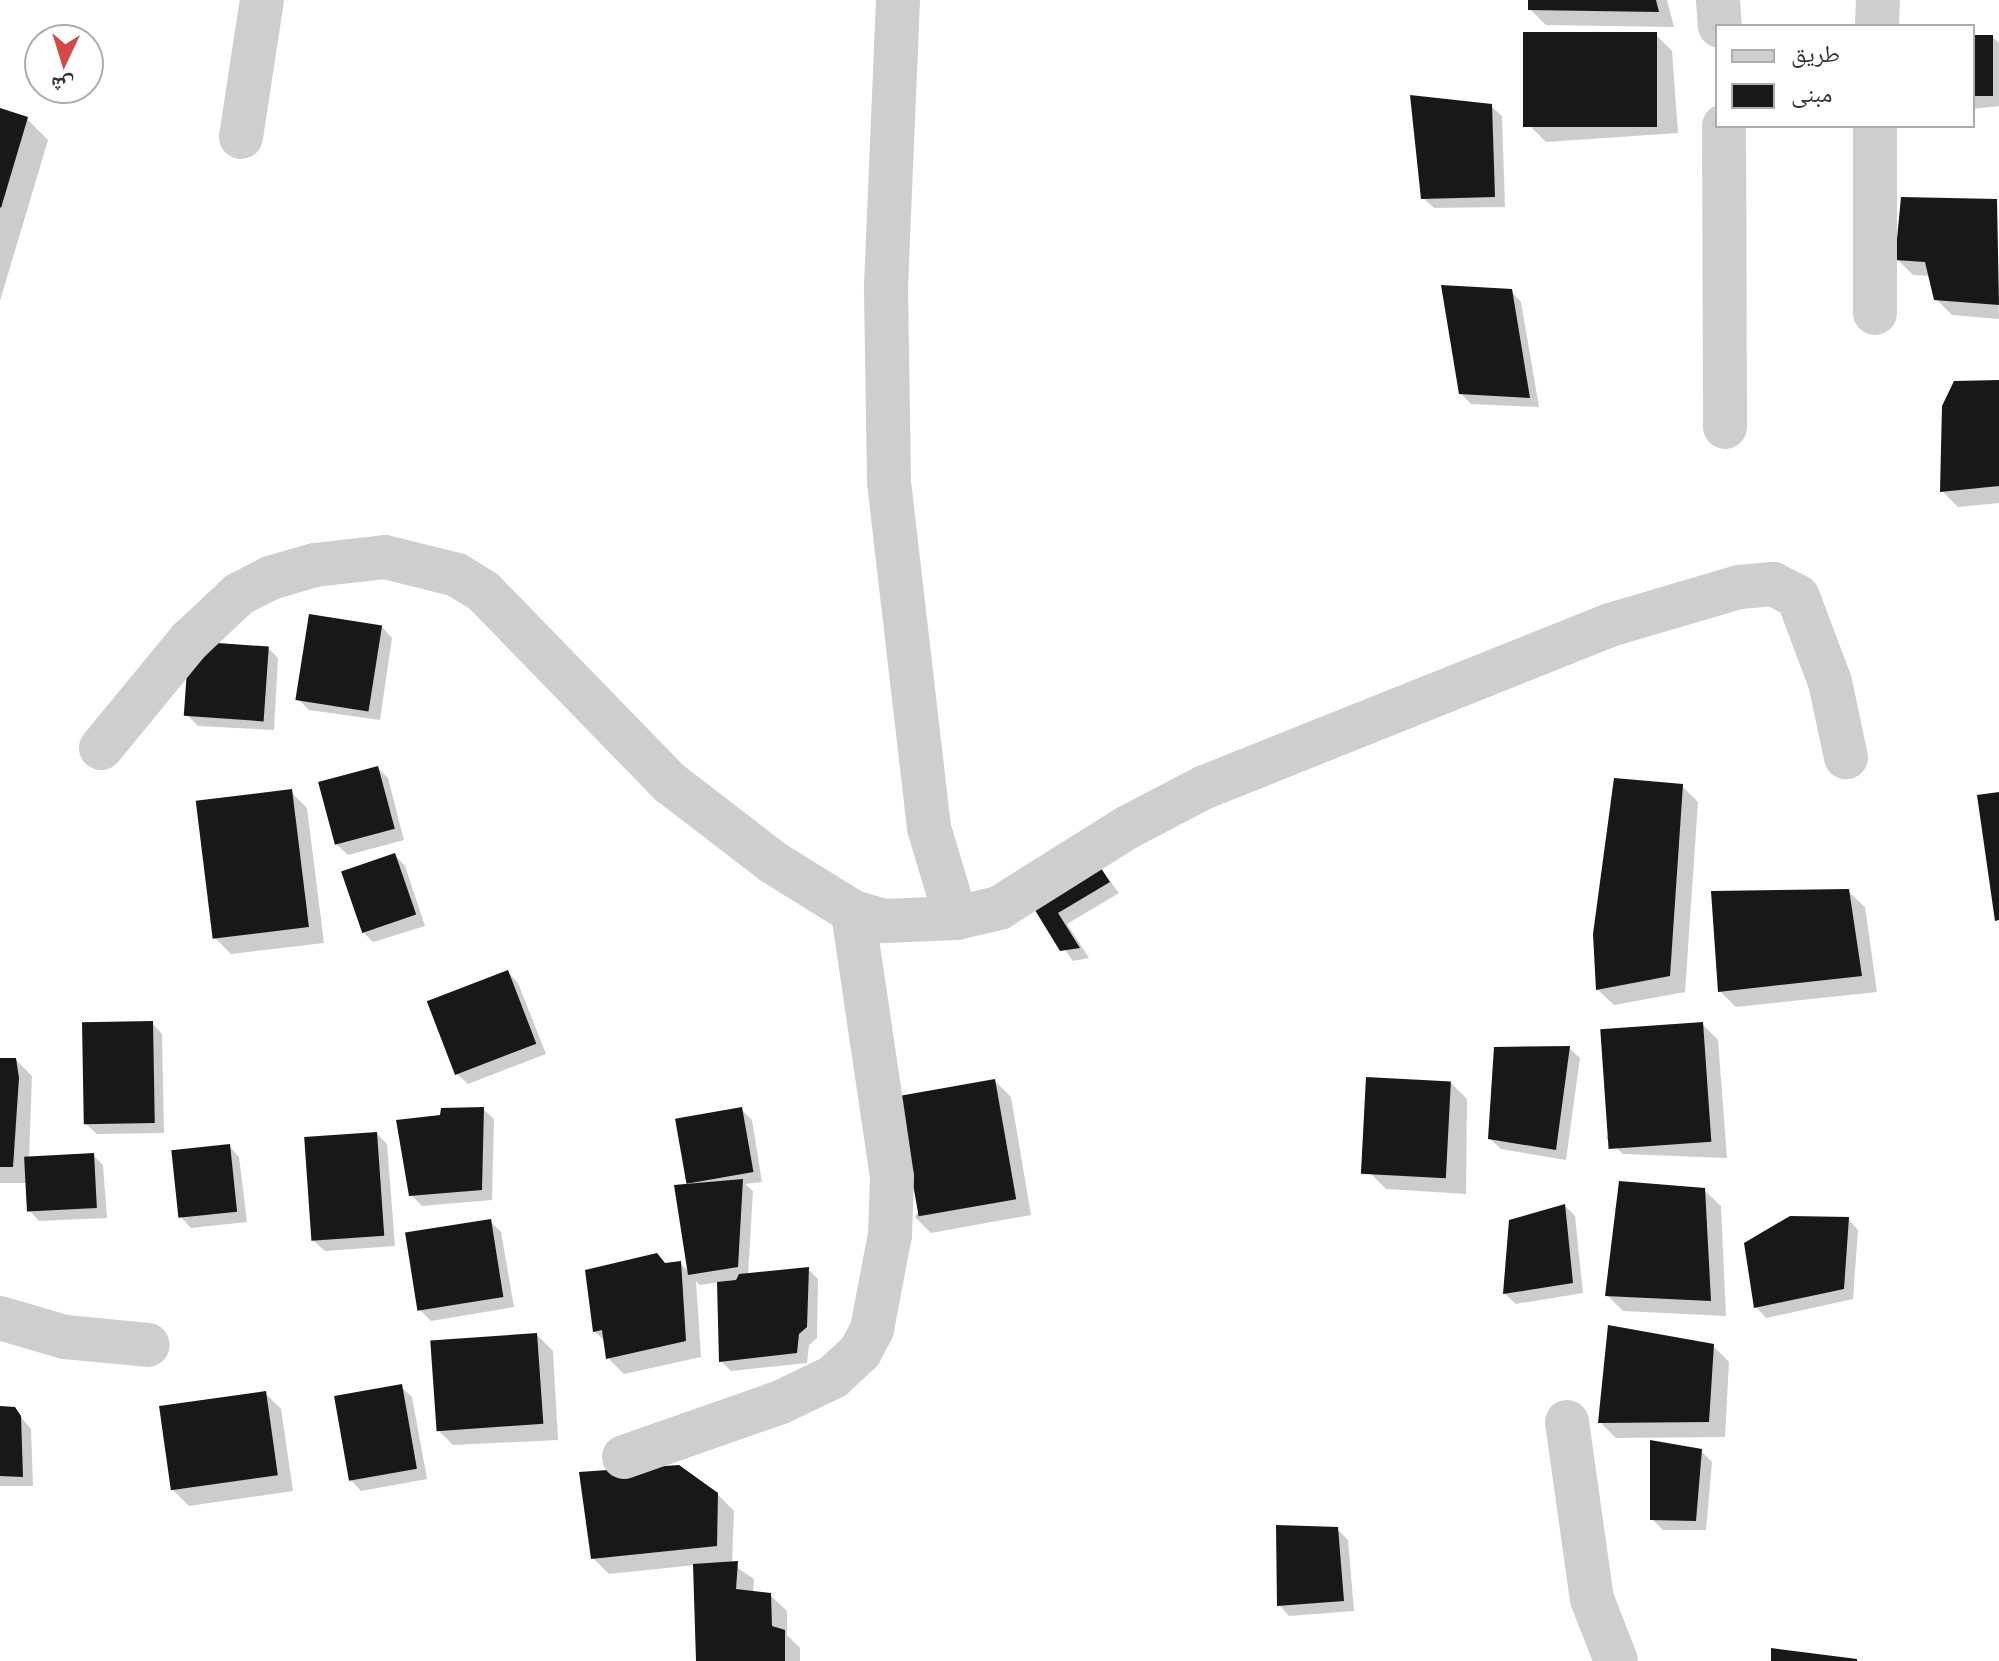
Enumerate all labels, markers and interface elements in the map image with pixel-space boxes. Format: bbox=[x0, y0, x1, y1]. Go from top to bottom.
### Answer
north arrow bbox=[24, 24, 104, 104]
legend bbox=[1715, 24, 1975, 128]
text: طريق bbox=[1791, 40, 1840, 67]
text: ش bbox=[50, 72, 75, 100]
text: مبنى bbox=[1791, 80, 1832, 107]

